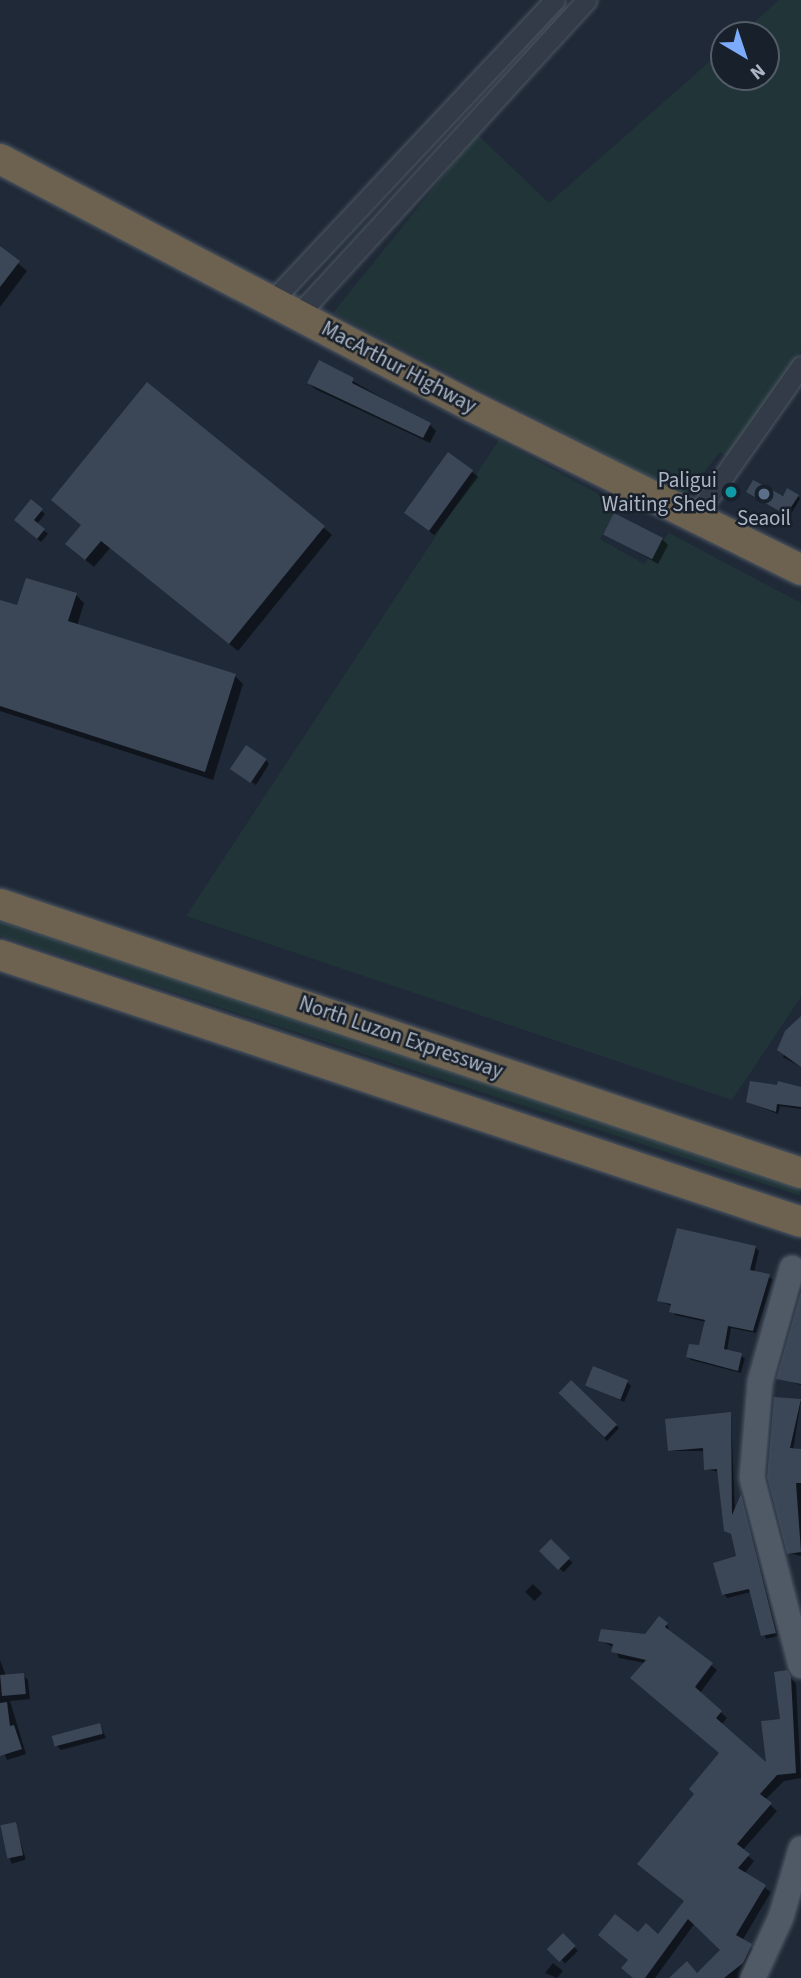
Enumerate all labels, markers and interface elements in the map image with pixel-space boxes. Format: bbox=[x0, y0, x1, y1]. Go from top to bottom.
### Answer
north arrow bbox=[710, 21, 780, 91]
text: N bbox=[744, 57, 771, 86]
street label: MacArthur Highway bbox=[317, 316, 481, 418]
place label: Paligui Waiting Shed bbox=[602, 467, 717, 517]
marker: Paligui Waiting Shed bbox=[723, 484, 739, 500]
marker: Seaoil bbox=[756, 486, 772, 502]
place label: Seaoil bbox=[737, 505, 791, 531]
street label: North Luzon Expressway bbox=[296, 990, 506, 1084]

